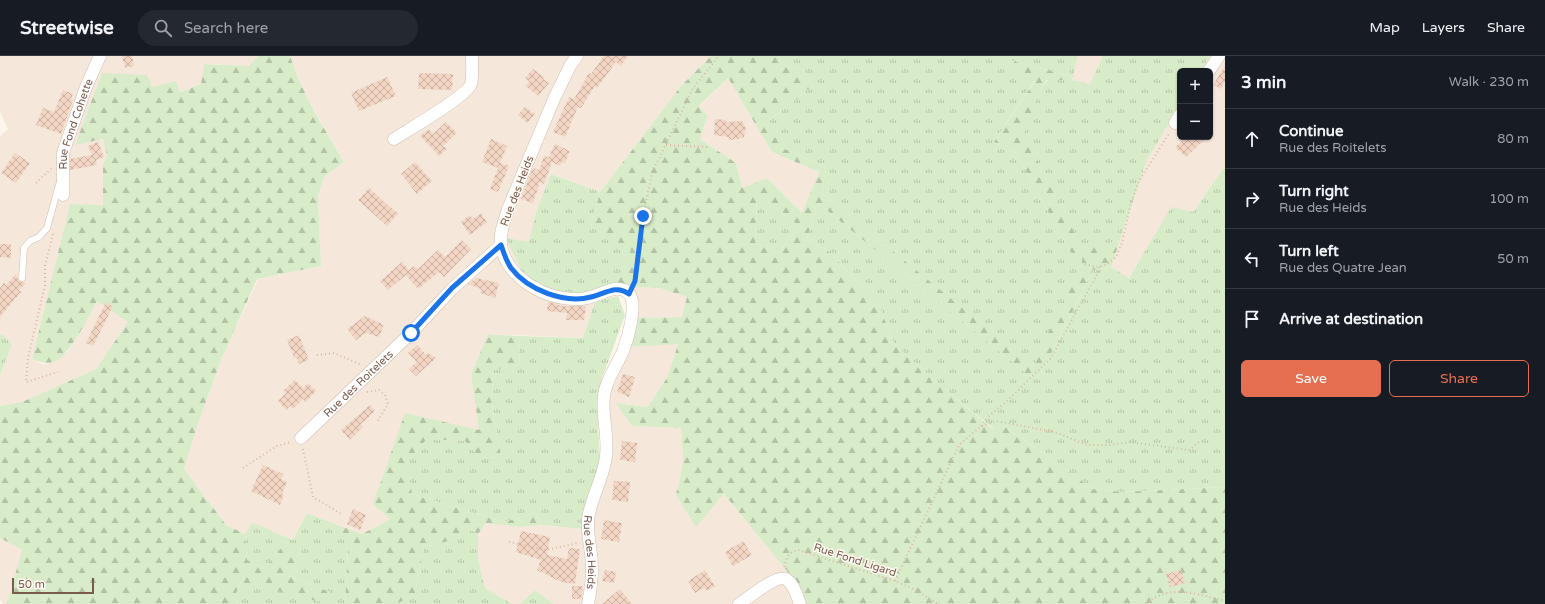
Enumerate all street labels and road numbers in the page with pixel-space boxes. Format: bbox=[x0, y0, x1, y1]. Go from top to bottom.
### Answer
street label: Rue Fond Cohette bbox=[56, 77, 95, 169]
street label: Rue des Heids bbox=[498, 154, 536, 228]
street label: Rue des Roitelets bbox=[321, 347, 396, 420]
street label: Rue des Heids bbox=[581, 514, 599, 590]
street label: Rue Fond Ligard bbox=[812, 540, 898, 580]

